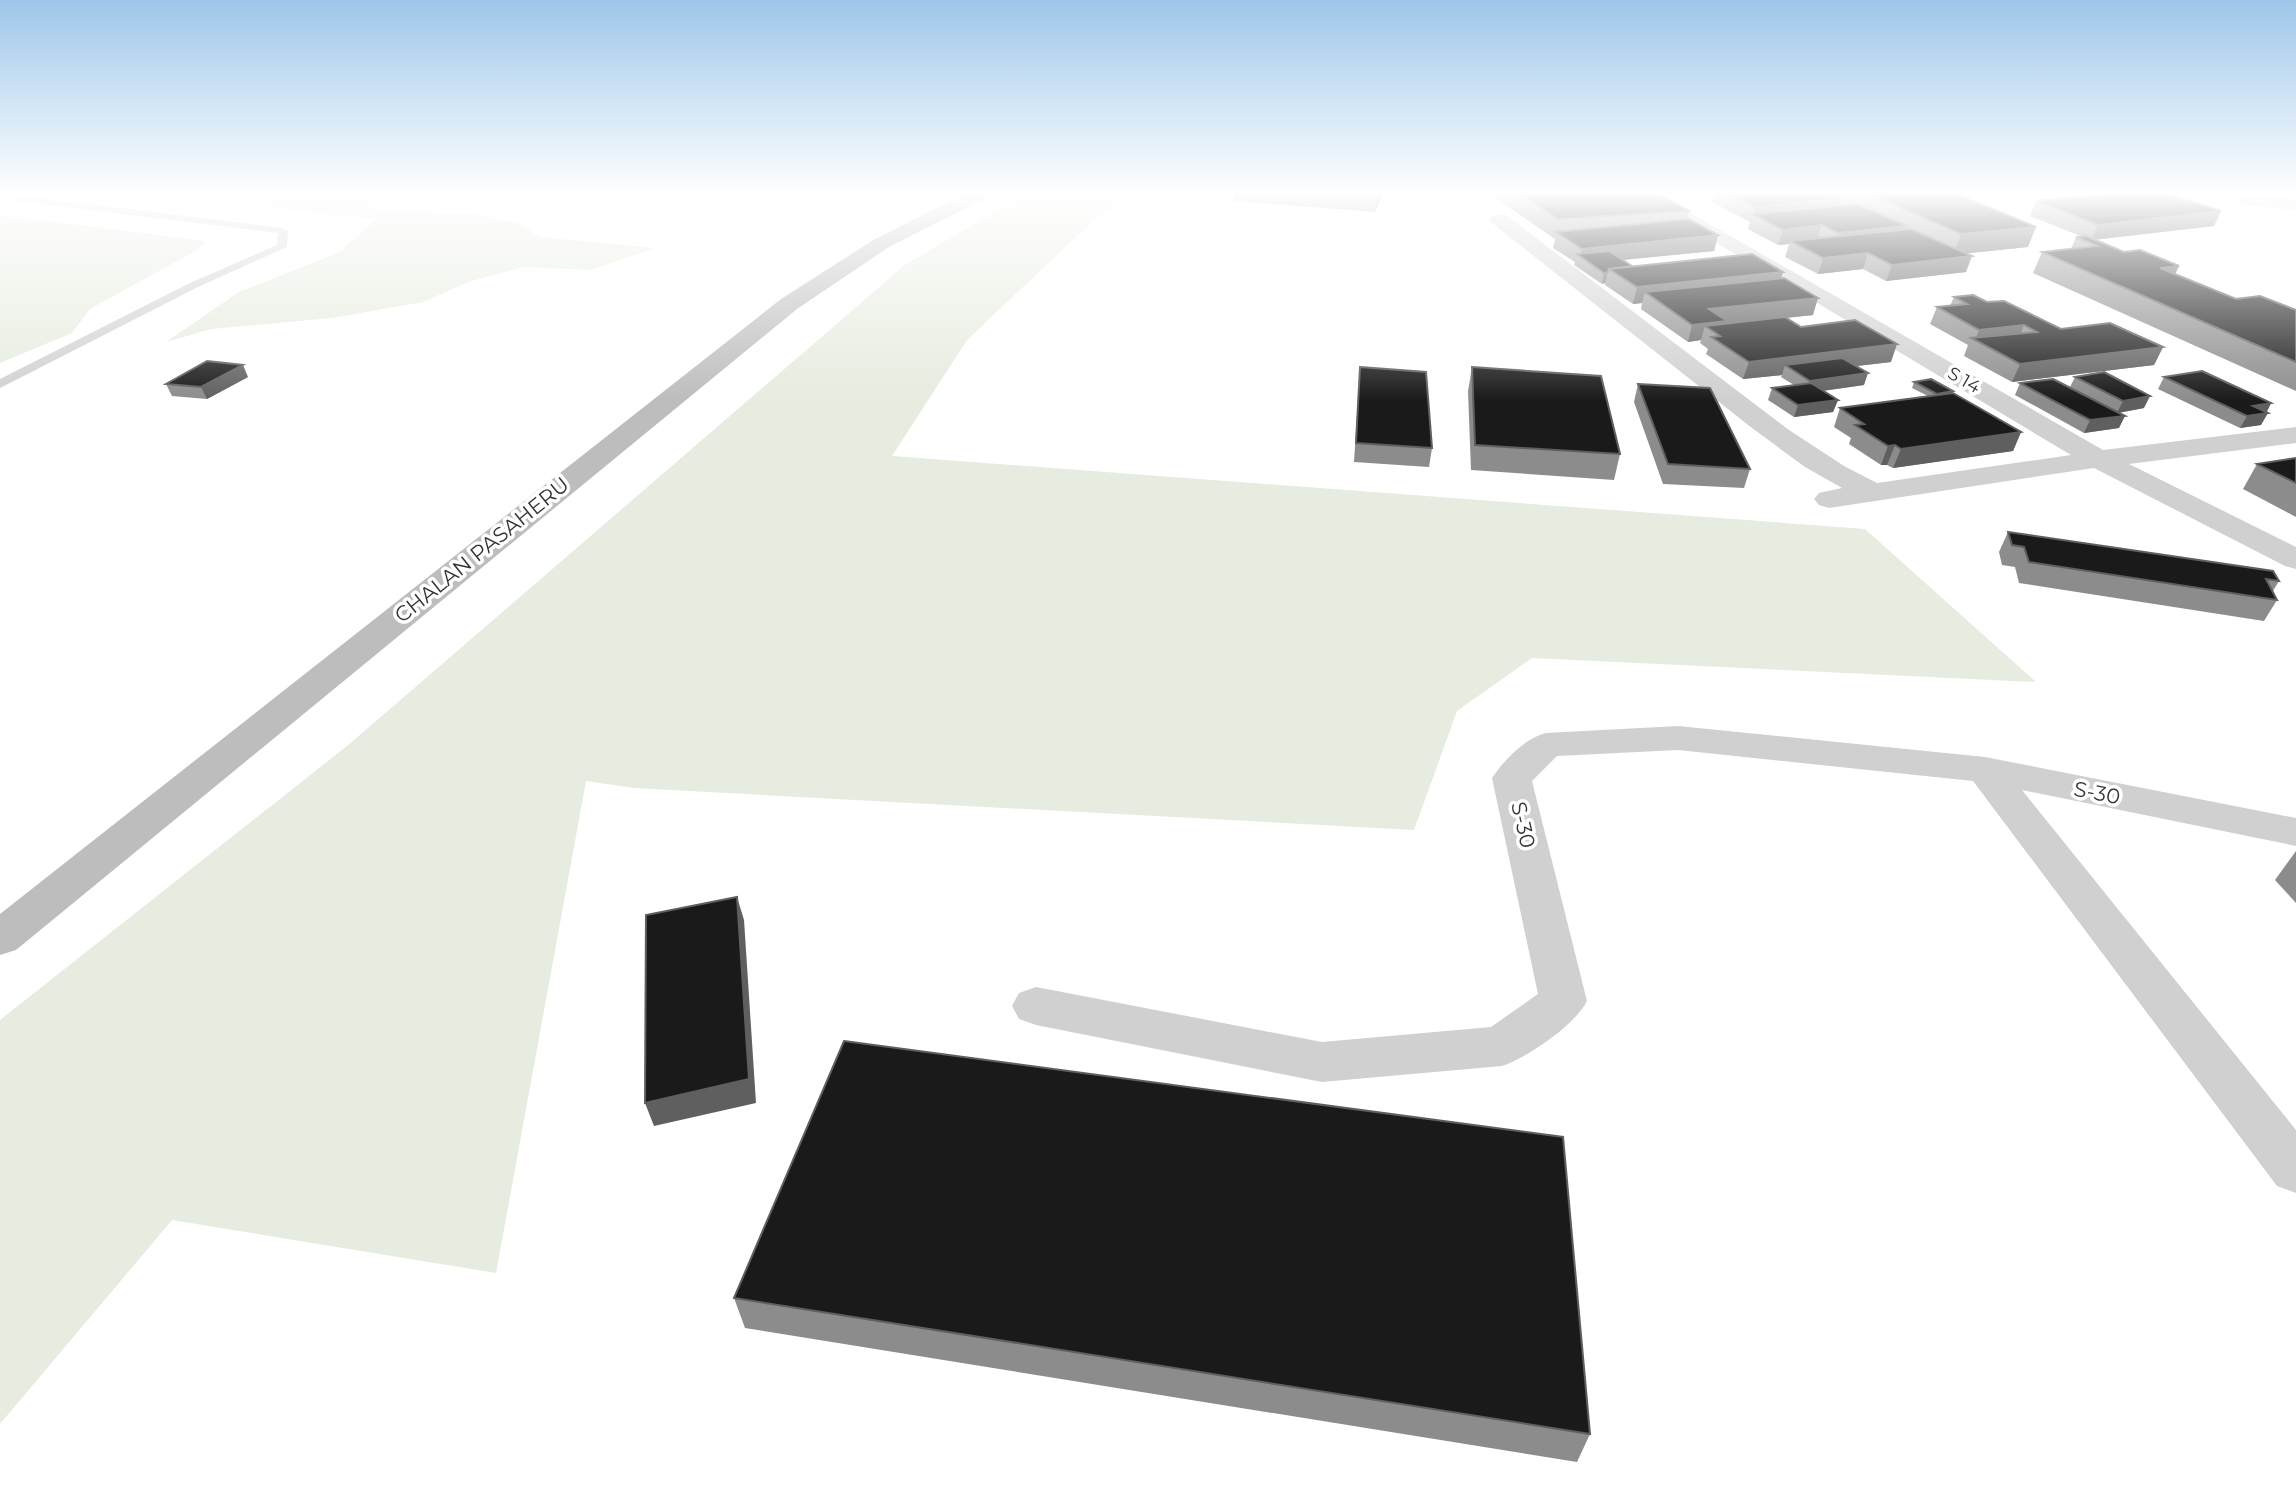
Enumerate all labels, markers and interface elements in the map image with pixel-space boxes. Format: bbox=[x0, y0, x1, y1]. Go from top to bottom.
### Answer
street label: S 14 bbox=[1944, 362, 1984, 398]
street label: CHALAN PASAHERU bbox=[389, 472, 574, 628]
street label: S-30 bbox=[2072, 776, 2122, 809]
street label: S-30 bbox=[1506, 799, 1541, 850]

